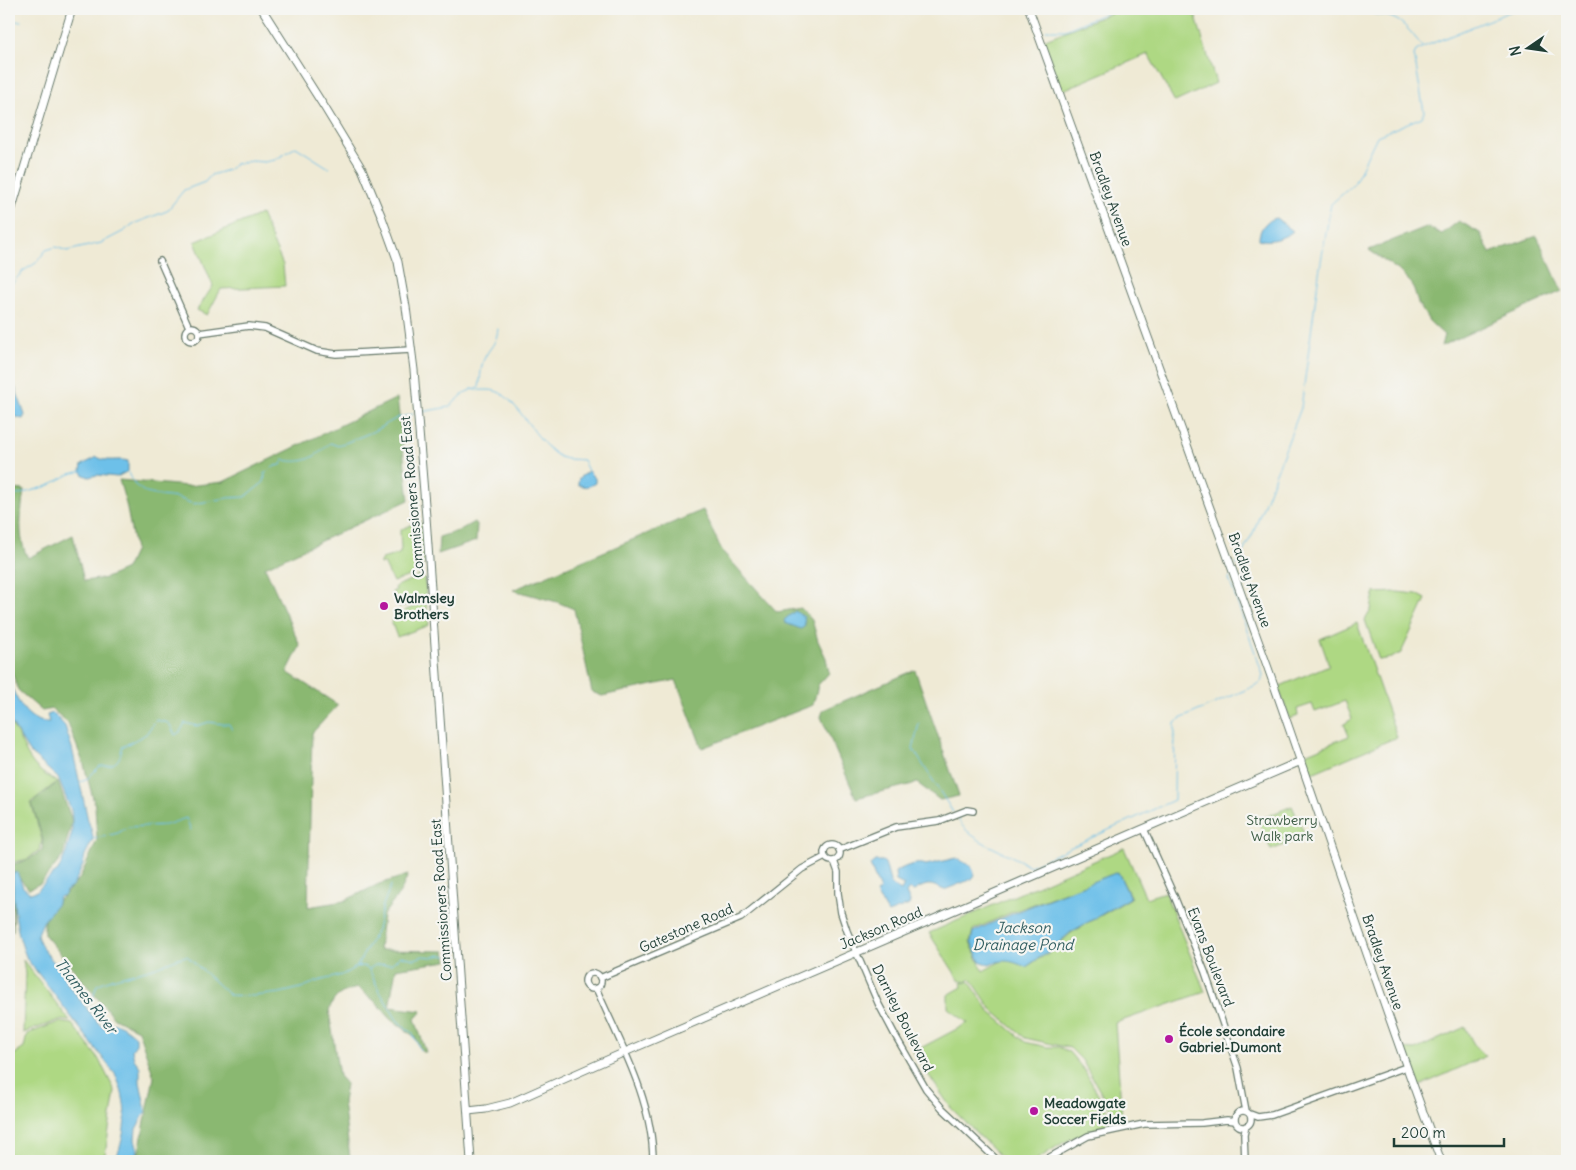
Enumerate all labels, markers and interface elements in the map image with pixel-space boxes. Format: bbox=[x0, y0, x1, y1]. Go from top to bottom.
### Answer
north arrow bbox=[1504, 22, 1554, 72]
text: N bbox=[1505, 44, 1525, 58]
street label: Bradley Avenue bbox=[1085, 149, 1137, 249]
street label: Commissioners Road East bbox=[396, 415, 428, 579]
street label: Bradley Avenue bbox=[1224, 530, 1276, 630]
place label: Walmsley Brothers bbox=[394, 589, 455, 623]
marker: Walmsley Brothers bbox=[378, 600, 390, 612]
park label: Strawberry Walk park bbox=[1246, 811, 1318, 845]
street label: Commissioners Road East bbox=[426, 818, 456, 982]
street label: Gatestone Road bbox=[636, 899, 736, 957]
street label: Jackson Road bbox=[837, 903, 925, 953]
street label: Evans Boulevard bbox=[1184, 905, 1238, 1009]
street label: Bradley Avenue bbox=[1358, 912, 1408, 1012]
water label: Jackson Drainage Pond bbox=[973, 918, 1075, 954]
water label: Thames River bbox=[51, 954, 123, 1039]
street label: Darnley Boulevard bbox=[868, 961, 938, 1075]
place label: École secondaire Gabriel-Dumont bbox=[1179, 1022, 1285, 1056]
marker: École secondaire Gabriel-Dumont bbox=[1163, 1033, 1175, 1045]
place label: Meadowgate Soccer Fields bbox=[1044, 1094, 1127, 1128]
marker: Meadowgate Soccer Fields bbox=[1028, 1105, 1040, 1117]
scale bar bbox=[1394, 1115, 1504, 1147]
text: 200 m bbox=[1401, 1123, 1446, 1142]

